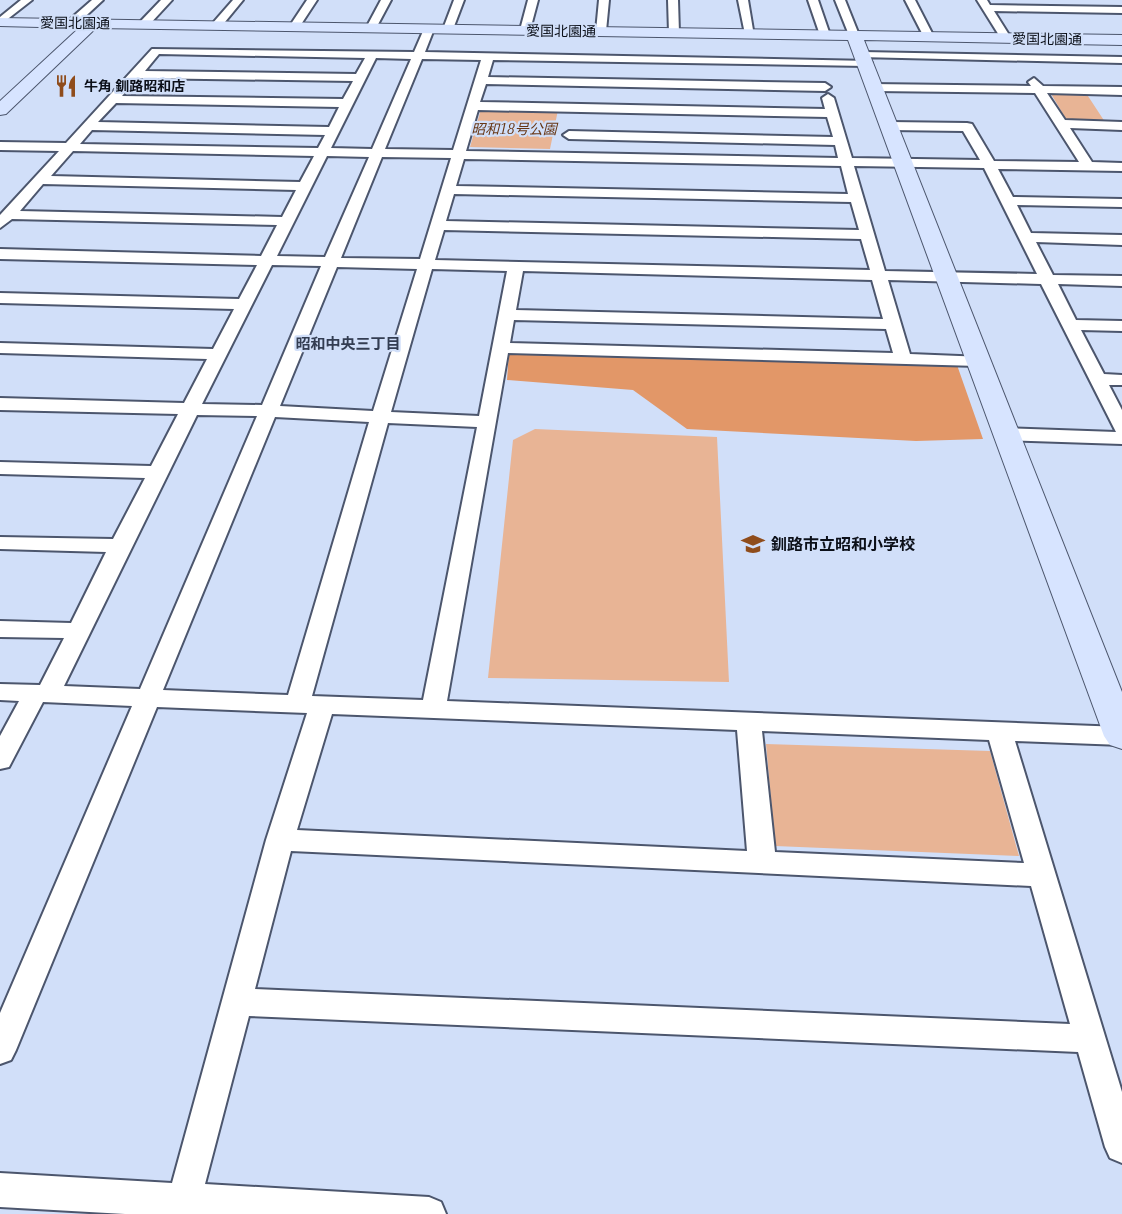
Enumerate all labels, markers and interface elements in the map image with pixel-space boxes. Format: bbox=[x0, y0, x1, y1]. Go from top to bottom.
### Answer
street label: 愛国北園通 bbox=[40, 13, 110, 33]
street label: 愛国北園通 bbox=[526, 21, 596, 41]
street label: 愛国北園通 bbox=[1012, 29, 1082, 49]
restaurant icon: 牛角 釧路昭和店 bbox=[53, 73, 79, 99]
place label: 牛角 釧路昭和店 bbox=[84, 77, 185, 95]
park label: 昭和18号公園 bbox=[471, 120, 559, 138]
district label: 昭和中央三丁目 bbox=[295, 334, 401, 353]
school or university icon: 釧路市立昭和小学校 bbox=[740, 531, 766, 557]
place label: 釧路市立昭和小学校 bbox=[771, 534, 915, 554]

